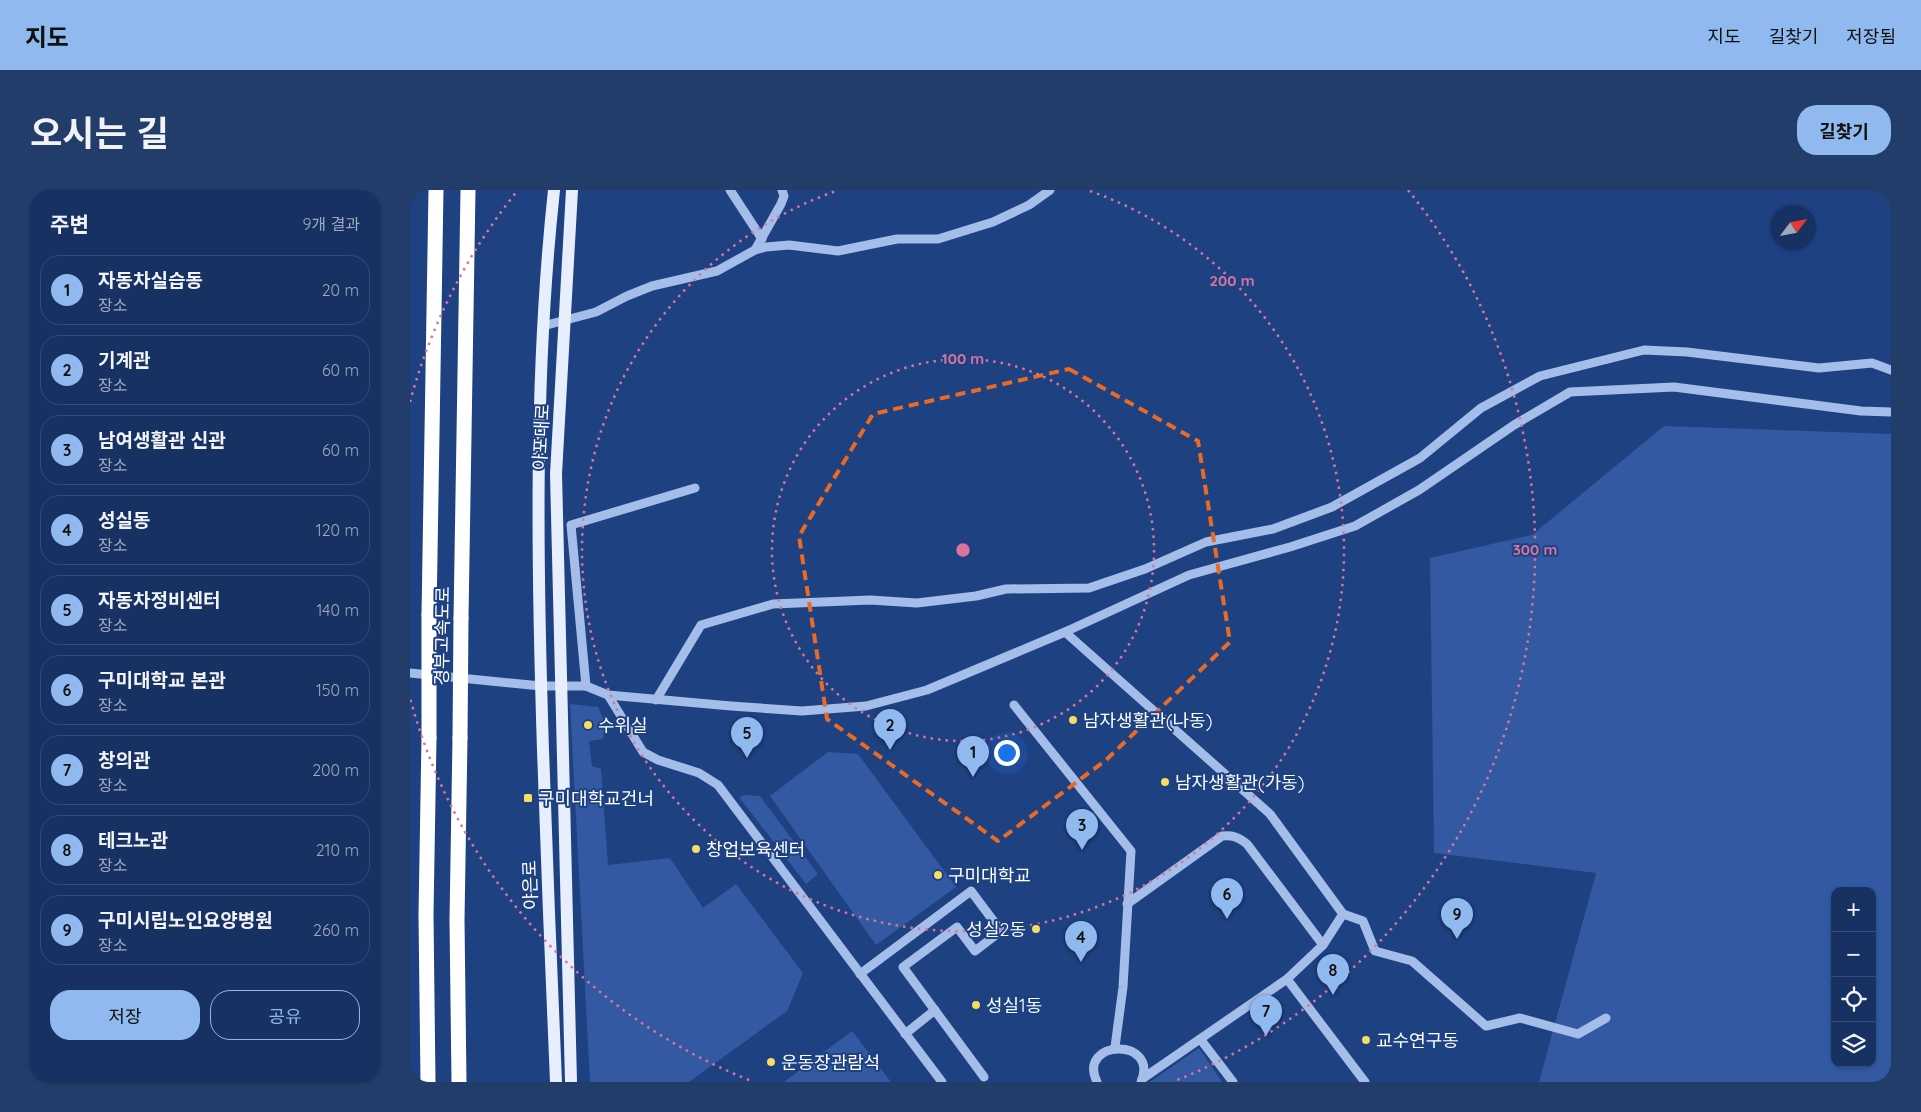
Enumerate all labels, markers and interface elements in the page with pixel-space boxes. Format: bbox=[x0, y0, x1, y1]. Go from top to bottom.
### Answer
text: 지도 bbox=[25, 22, 69, 52]
text: 지도 bbox=[1708, 25, 1741, 48]
text: 길찾기 bbox=[1769, 25, 1818, 48]
text: 저장됨 bbox=[1846, 25, 1896, 48]
button: 길찾기 bbox=[1797, 105, 1891, 155]
text: 오시는 길 bbox=[30, 111, 169, 155]
north arrow bbox=[1771, 205, 1816, 250]
text: 주변 bbox=[50, 211, 89, 237]
text: 9개 결과 bbox=[303, 214, 360, 234]
text: 자동차실습동 bbox=[98, 268, 203, 292]
text: 200 m bbox=[1210, 271, 1255, 290]
text: 1 bbox=[64, 280, 70, 300]
text: 20 m bbox=[322, 280, 359, 300]
text: 장소 bbox=[98, 295, 127, 315]
text: 기계관 bbox=[98, 348, 150, 372]
text: 100 m bbox=[942, 349, 984, 368]
text: 2 bbox=[62, 360, 72, 380]
text: 60 m bbox=[322, 360, 359, 380]
text: 장소 bbox=[98, 375, 127, 395]
street label: 아포대로 bbox=[528, 403, 554, 471]
text: 남여생활관 신관 bbox=[98, 428, 226, 452]
text: 3 bbox=[63, 440, 71, 460]
text: 60 m bbox=[322, 440, 359, 460]
text: 장소 bbox=[98, 455, 127, 475]
text: 성실동 bbox=[98, 508, 150, 532]
text: 4 bbox=[62, 520, 72, 540]
text: 120 m bbox=[316, 520, 359, 540]
text: 장소 bbox=[98, 535, 127, 555]
text: 300 m bbox=[1513, 540, 1557, 559]
centre of rings bbox=[954, 541, 972, 559]
street label: 경부고속도로 bbox=[430, 586, 454, 686]
text: 자동차정비센터 bbox=[98, 588, 220, 612]
text: 5 bbox=[62, 600, 72, 620]
text: 140 m bbox=[316, 600, 359, 620]
text: 장소 bbox=[98, 615, 127, 635]
text: 구미대학교 본관 bbox=[98, 668, 226, 692]
text: 6 bbox=[63, 680, 71, 700]
text: 150 m bbox=[316, 680, 359, 700]
text: 장소 bbox=[98, 695, 127, 715]
pin: 2 bbox=[874, 709, 906, 750]
place label: 남자생활관(나동) bbox=[1083, 709, 1212, 732]
place label: 수위실 bbox=[598, 714, 648, 737]
marker: 남자생활관(나동) bbox=[1067, 714, 1079, 726]
pin: 5 bbox=[731, 717, 763, 758]
marker: 수위실 bbox=[582, 719, 594, 731]
pin: 1 bbox=[957, 736, 989, 777]
your location bbox=[994, 740, 1020, 766]
text: 창의관 bbox=[98, 748, 150, 772]
text: 7 bbox=[63, 760, 71, 780]
text: 200 m bbox=[312, 760, 359, 780]
place label: 남자생활관(가동) bbox=[1175, 771, 1304, 794]
text: 장소 bbox=[98, 775, 127, 795]
marker: 남자생활관(가동) bbox=[1159, 776, 1171, 788]
place label: 구미대학교건너 bbox=[538, 787, 654, 810]
marker: 구미대학교건너 bbox=[522, 792, 534, 804]
pin: 3 bbox=[1066, 809, 1098, 850]
text: 테크노관 bbox=[98, 828, 168, 852]
place label: 창업보육센터 bbox=[706, 838, 805, 861]
text: 8 bbox=[63, 840, 71, 860]
text: 210 m bbox=[316, 840, 359, 860]
marker: 창업보육센터 bbox=[690, 843, 702, 855]
text: 장소 bbox=[98, 855, 127, 875]
street label: 야은로 bbox=[518, 860, 542, 910]
place label: 구미대학교 bbox=[948, 864, 1031, 887]
marker: 구미대학교 bbox=[932, 869, 944, 881]
pin: 6 bbox=[1211, 878, 1243, 919]
map controls bbox=[1831, 887, 1876, 1067]
button: + bbox=[1831, 887, 1876, 932]
pin: 9 bbox=[1441, 898, 1473, 939]
text: 구미시립노인요양병원 bbox=[98, 908, 273, 932]
place label: 성실2동 bbox=[966, 918, 1026, 941]
text: 9 bbox=[62, 920, 72, 940]
text: 260 m bbox=[313, 920, 359, 940]
pin: 4 bbox=[1065, 921, 1097, 962]
marker: 성실2동 bbox=[1030, 923, 1042, 935]
button: − bbox=[1831, 932, 1876, 977]
text: 장소 bbox=[98, 935, 127, 955]
pin: 8 bbox=[1317, 954, 1349, 995]
button: locate bbox=[1831, 977, 1876, 1022]
button: 저장 bbox=[50, 990, 200, 1040]
button: 공유 bbox=[210, 990, 360, 1040]
place label: 성실1동 bbox=[986, 994, 1042, 1017]
pin: 7 bbox=[1250, 995, 1282, 1036]
marker: 성실1동 bbox=[970, 999, 982, 1011]
button: layers bbox=[1831, 1022, 1876, 1067]
place label: 교수연구동 bbox=[1376, 1029, 1459, 1052]
marker: 교수연구동 bbox=[1360, 1034, 1372, 1046]
place label: 운동장관람석 bbox=[781, 1051, 880, 1074]
marker: 운동장관람석 bbox=[765, 1056, 777, 1068]

